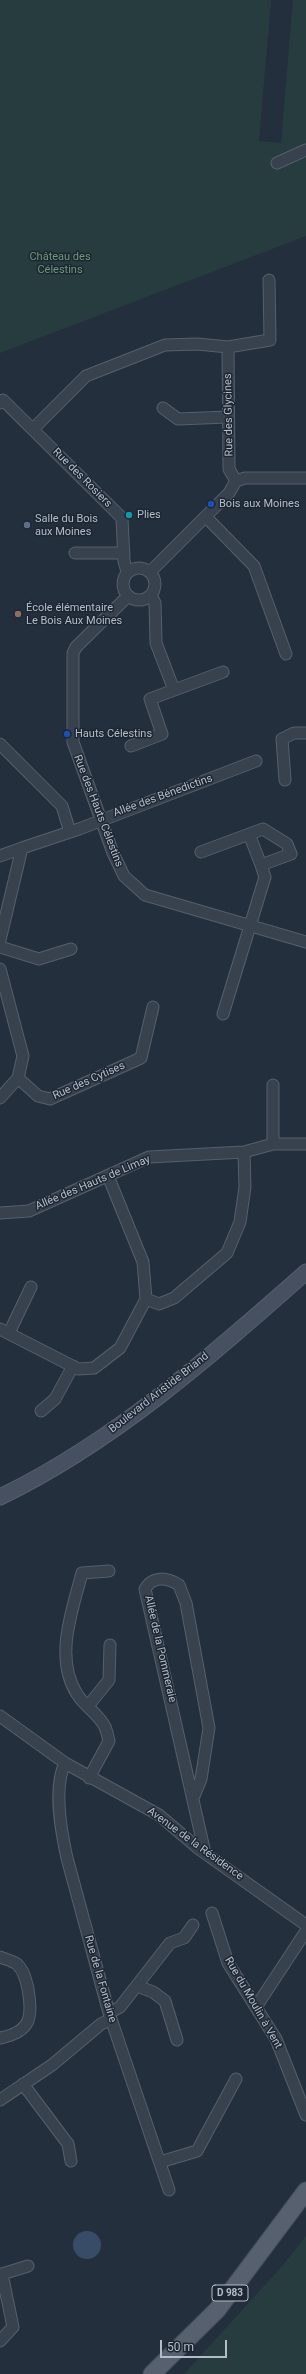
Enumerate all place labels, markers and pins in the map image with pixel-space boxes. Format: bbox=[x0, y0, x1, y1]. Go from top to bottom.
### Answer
place label: Bois aux Moines bbox=[219, 497, 300, 511]
marker: Bois aux Moines bbox=[206, 499, 216, 509]
place label: Plies bbox=[137, 508, 161, 522]
marker: Plies bbox=[124, 510, 134, 520]
place label: Salle du Bois aux Moines bbox=[35, 512, 98, 538]
marker: Salle du Bois aux Moines bbox=[22, 520, 32, 530]
place label: École élémentaire Le Bois Aux Moines bbox=[26, 601, 122, 627]
marker: École élémentaire Le Bois Aux Moines bbox=[13, 609, 23, 619]
place label: Hauts Célestins bbox=[75, 727, 152, 741]
marker: Hauts Célestins bbox=[62, 729, 72, 739]

